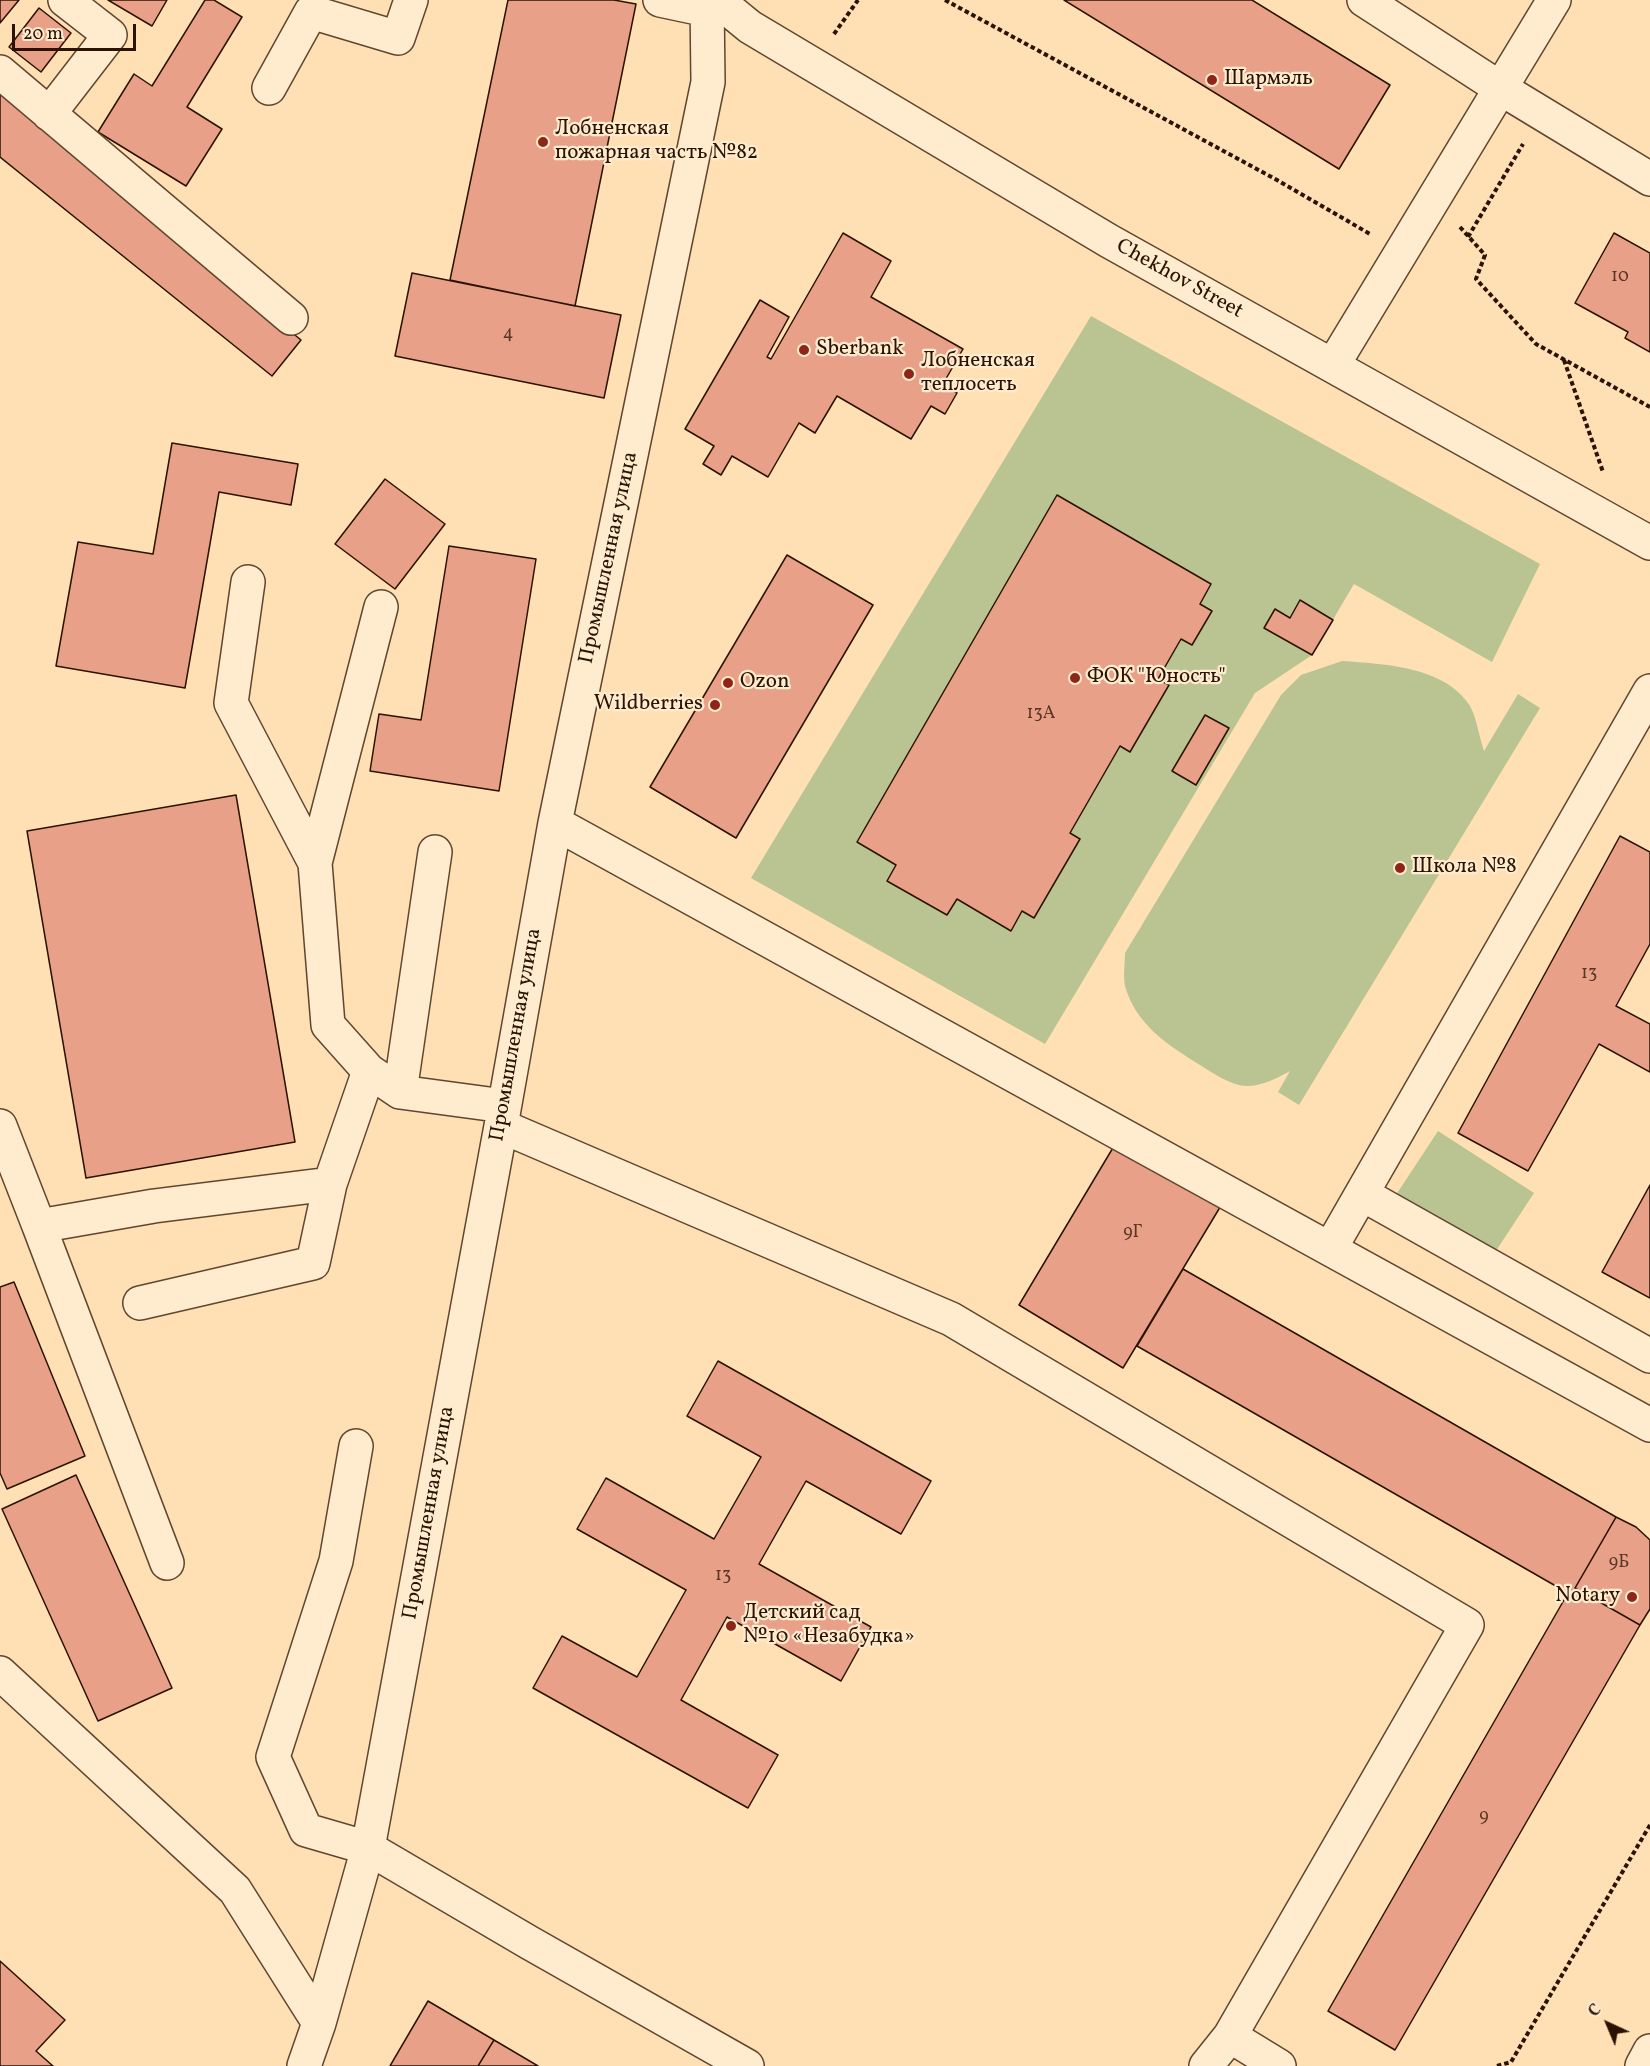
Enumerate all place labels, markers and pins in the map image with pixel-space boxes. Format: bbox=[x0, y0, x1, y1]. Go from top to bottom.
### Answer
place label: Шармэль bbox=[1224, 67, 1313, 93]
marker: Шармэль bbox=[1205, 73, 1219, 87]
place label: Лобненская пожарная часть №82 bbox=[555, 117, 758, 167]
marker: Лобненская пожарная часть №82 bbox=[536, 135, 550, 149]
place label: Sberbank bbox=[816, 337, 904, 363]
marker: Sberbank bbox=[797, 343, 811, 357]
place label: Лобненская теплосеть bbox=[921, 349, 1035, 399]
marker: Лобненская теплосеть bbox=[902, 367, 916, 381]
place label: ФОК "Юность" bbox=[1087, 665, 1226, 691]
place label: Ozon bbox=[740, 670, 790, 696]
marker: ФОК "Юность" bbox=[1068, 671, 1082, 685]
marker: Ozon bbox=[721, 676, 735, 690]
place label: Wildberries bbox=[594, 692, 703, 718]
marker: Wildberries bbox=[708, 698, 722, 712]
place label: Школа №8 bbox=[1412, 855, 1517, 881]
marker: Школа №8 bbox=[1393, 861, 1407, 875]
place label: Notary bbox=[1555, 1584, 1620, 1610]
marker: Notary bbox=[1625, 1590, 1639, 1604]
place label: Детский сад №10 «Незабудка» bbox=[743, 1601, 915, 1651]
marker: Детский сад №10 «Незабудка» bbox=[724, 1619, 738, 1633]

